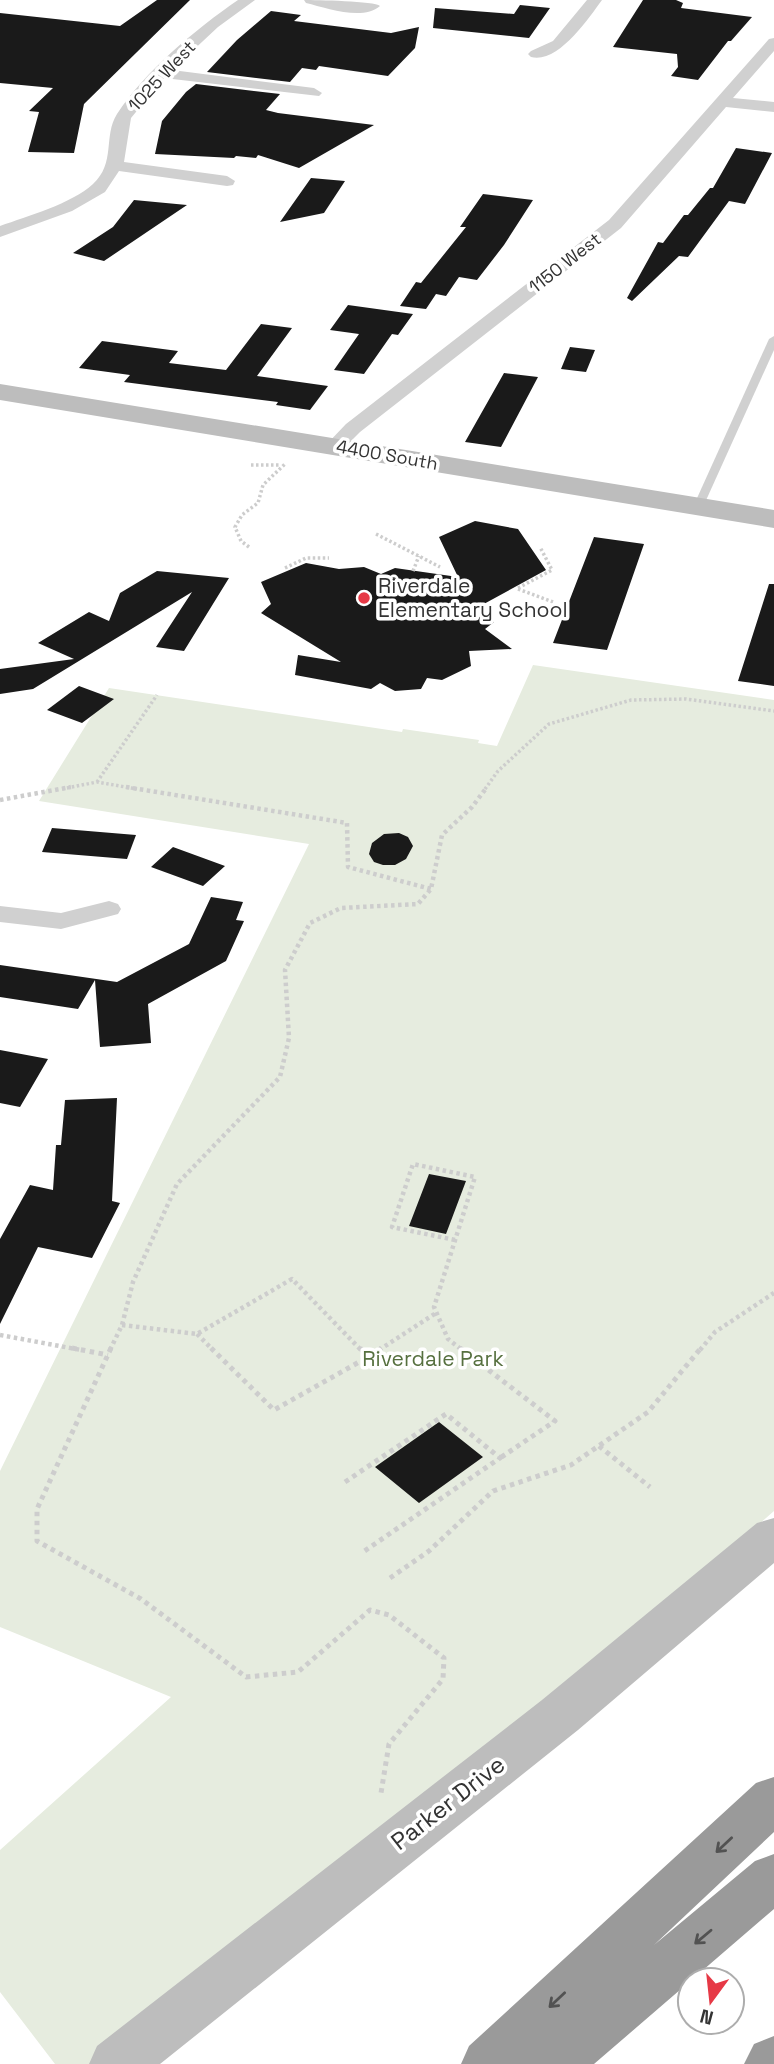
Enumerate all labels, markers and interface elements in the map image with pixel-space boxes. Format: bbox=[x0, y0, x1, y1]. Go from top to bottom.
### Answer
street label: 1025 West bbox=[123, 35, 200, 116]
street label: 1150 West bbox=[524, 227, 605, 298]
street label: 4400 South bbox=[335, 434, 440, 475]
place label: Riverdale Elementary School bbox=[378, 572, 568, 623]
marker: Riverdale Elementary School bbox=[356, 590, 372, 606]
park label: Riverdale Park bbox=[362, 1345, 504, 1372]
street label: Parker Drive bbox=[384, 1748, 511, 1857]
one-way arrow bbox=[716, 1837, 733, 1854]
one-way arrow bbox=[694, 1929, 712, 1945]
north arrow bbox=[676, 1966, 746, 2036]
one-way arrow bbox=[549, 1992, 566, 2009]
text: N bbox=[697, 2003, 716, 2031]

